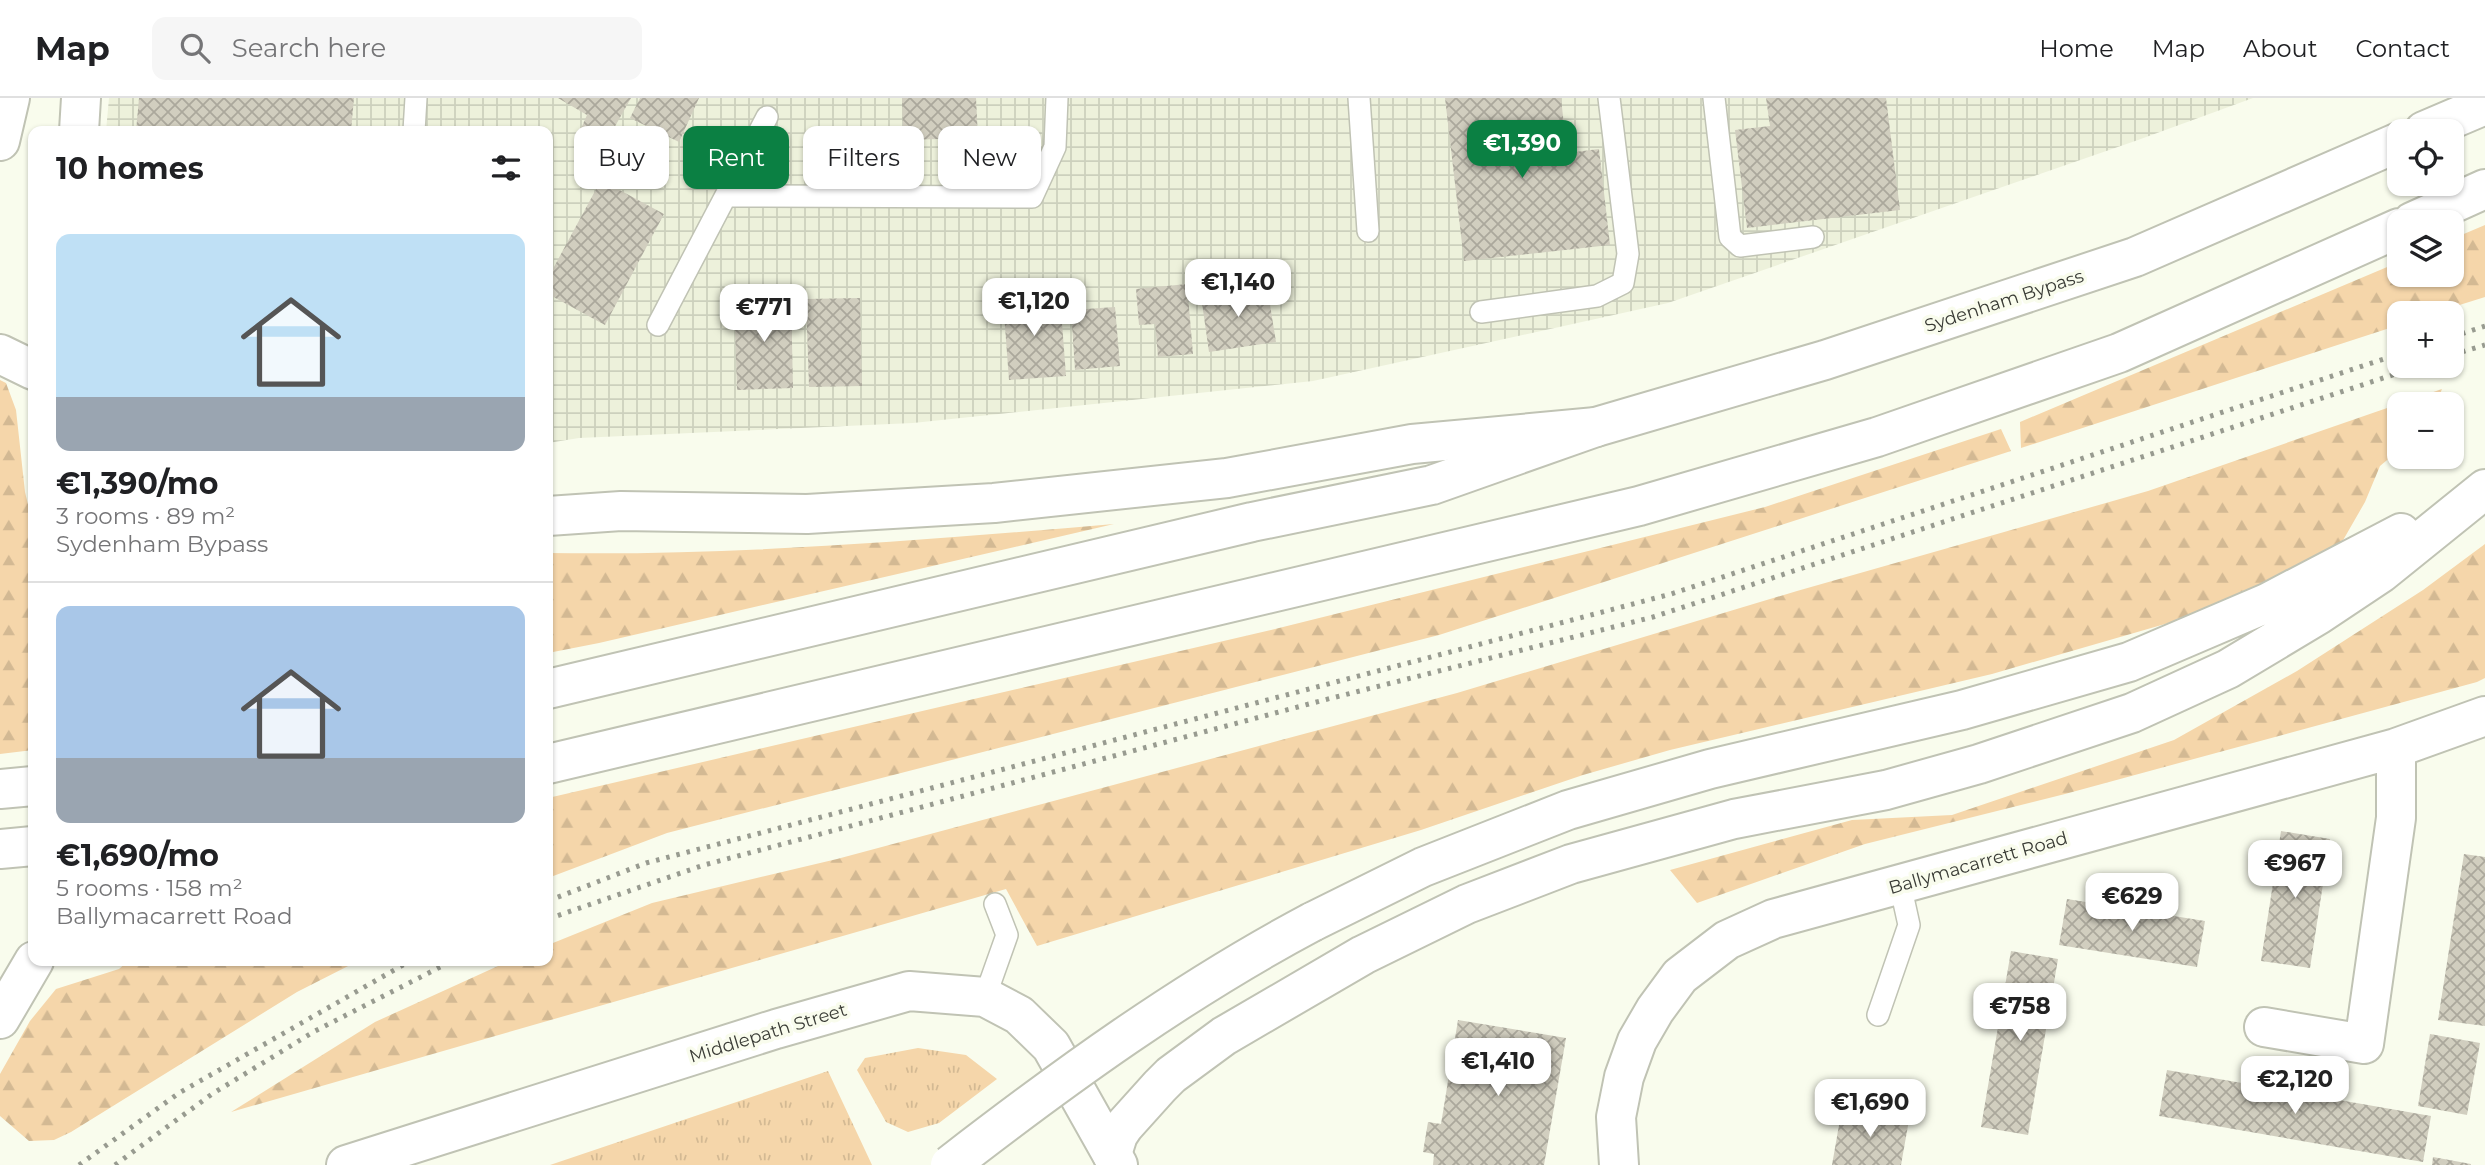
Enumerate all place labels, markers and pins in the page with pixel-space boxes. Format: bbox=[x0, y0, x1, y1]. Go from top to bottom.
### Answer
pin: €1,390 bbox=[1465, 120, 1579, 180]
pin: €1,140 bbox=[1181, 260, 1295, 319]
pin: €1,120 bbox=[977, 278, 1091, 338]
pin: €771 bbox=[723, 285, 805, 344]
pin: €967 bbox=[2254, 840, 2336, 900]
pin: €629 bbox=[2091, 874, 2173, 933]
pin: €758 bbox=[1979, 984, 2061, 1043]
pin: €1,410 bbox=[1441, 1038, 1555, 1098]
pin: €2,120 bbox=[2238, 1056, 2352, 1116]
pin: €1,690 bbox=[1813, 1080, 1927, 1139]

